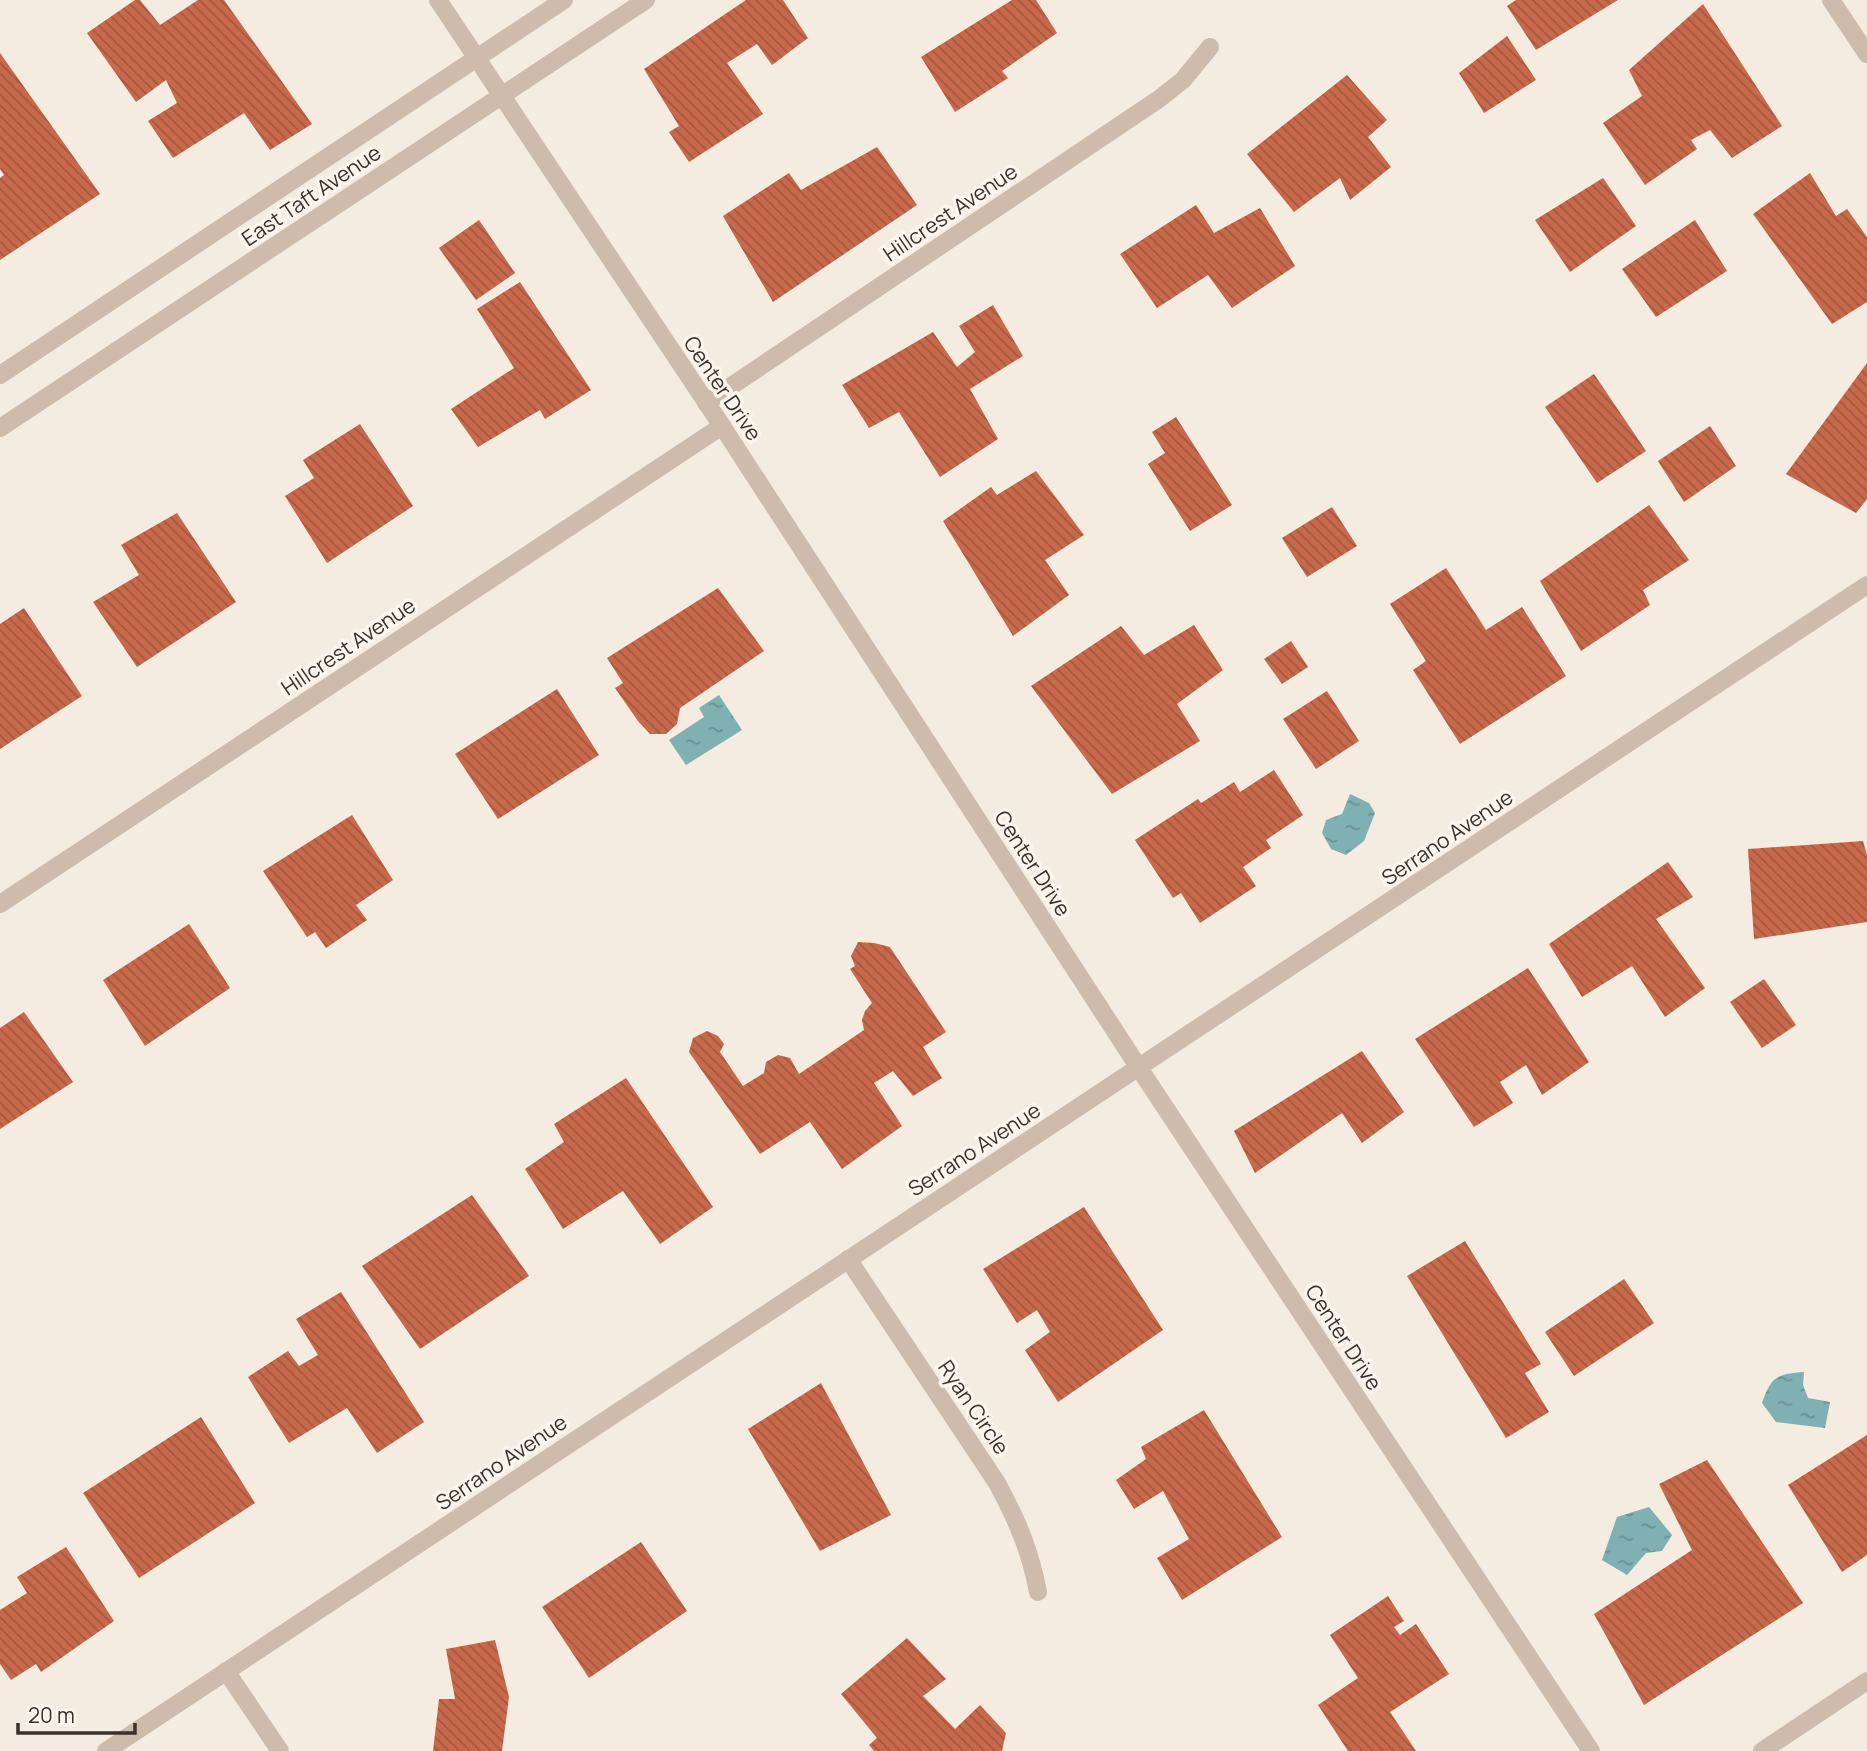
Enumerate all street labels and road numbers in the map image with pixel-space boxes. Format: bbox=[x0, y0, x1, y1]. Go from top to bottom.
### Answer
street label: East Taft Avenue bbox=[236, 138, 386, 252]
street label: Hillcrest Avenue bbox=[878, 157, 1022, 267]
street label: Center Drive bbox=[678, 330, 768, 446]
street label: Hillcrest Avenue bbox=[276, 591, 420, 701]
street label: Serrano Avenue bbox=[1376, 783, 1518, 891]
street label: Center Drive bbox=[988, 805, 1078, 921]
street label: Serrano Avenue bbox=[902, 1096, 1046, 1202]
street label: Center Drive bbox=[1299, 1279, 1389, 1395]
street label: Ryan Circle bbox=[932, 1354, 1016, 1460]
street label: Serrano Avenue bbox=[430, 1408, 572, 1516]

